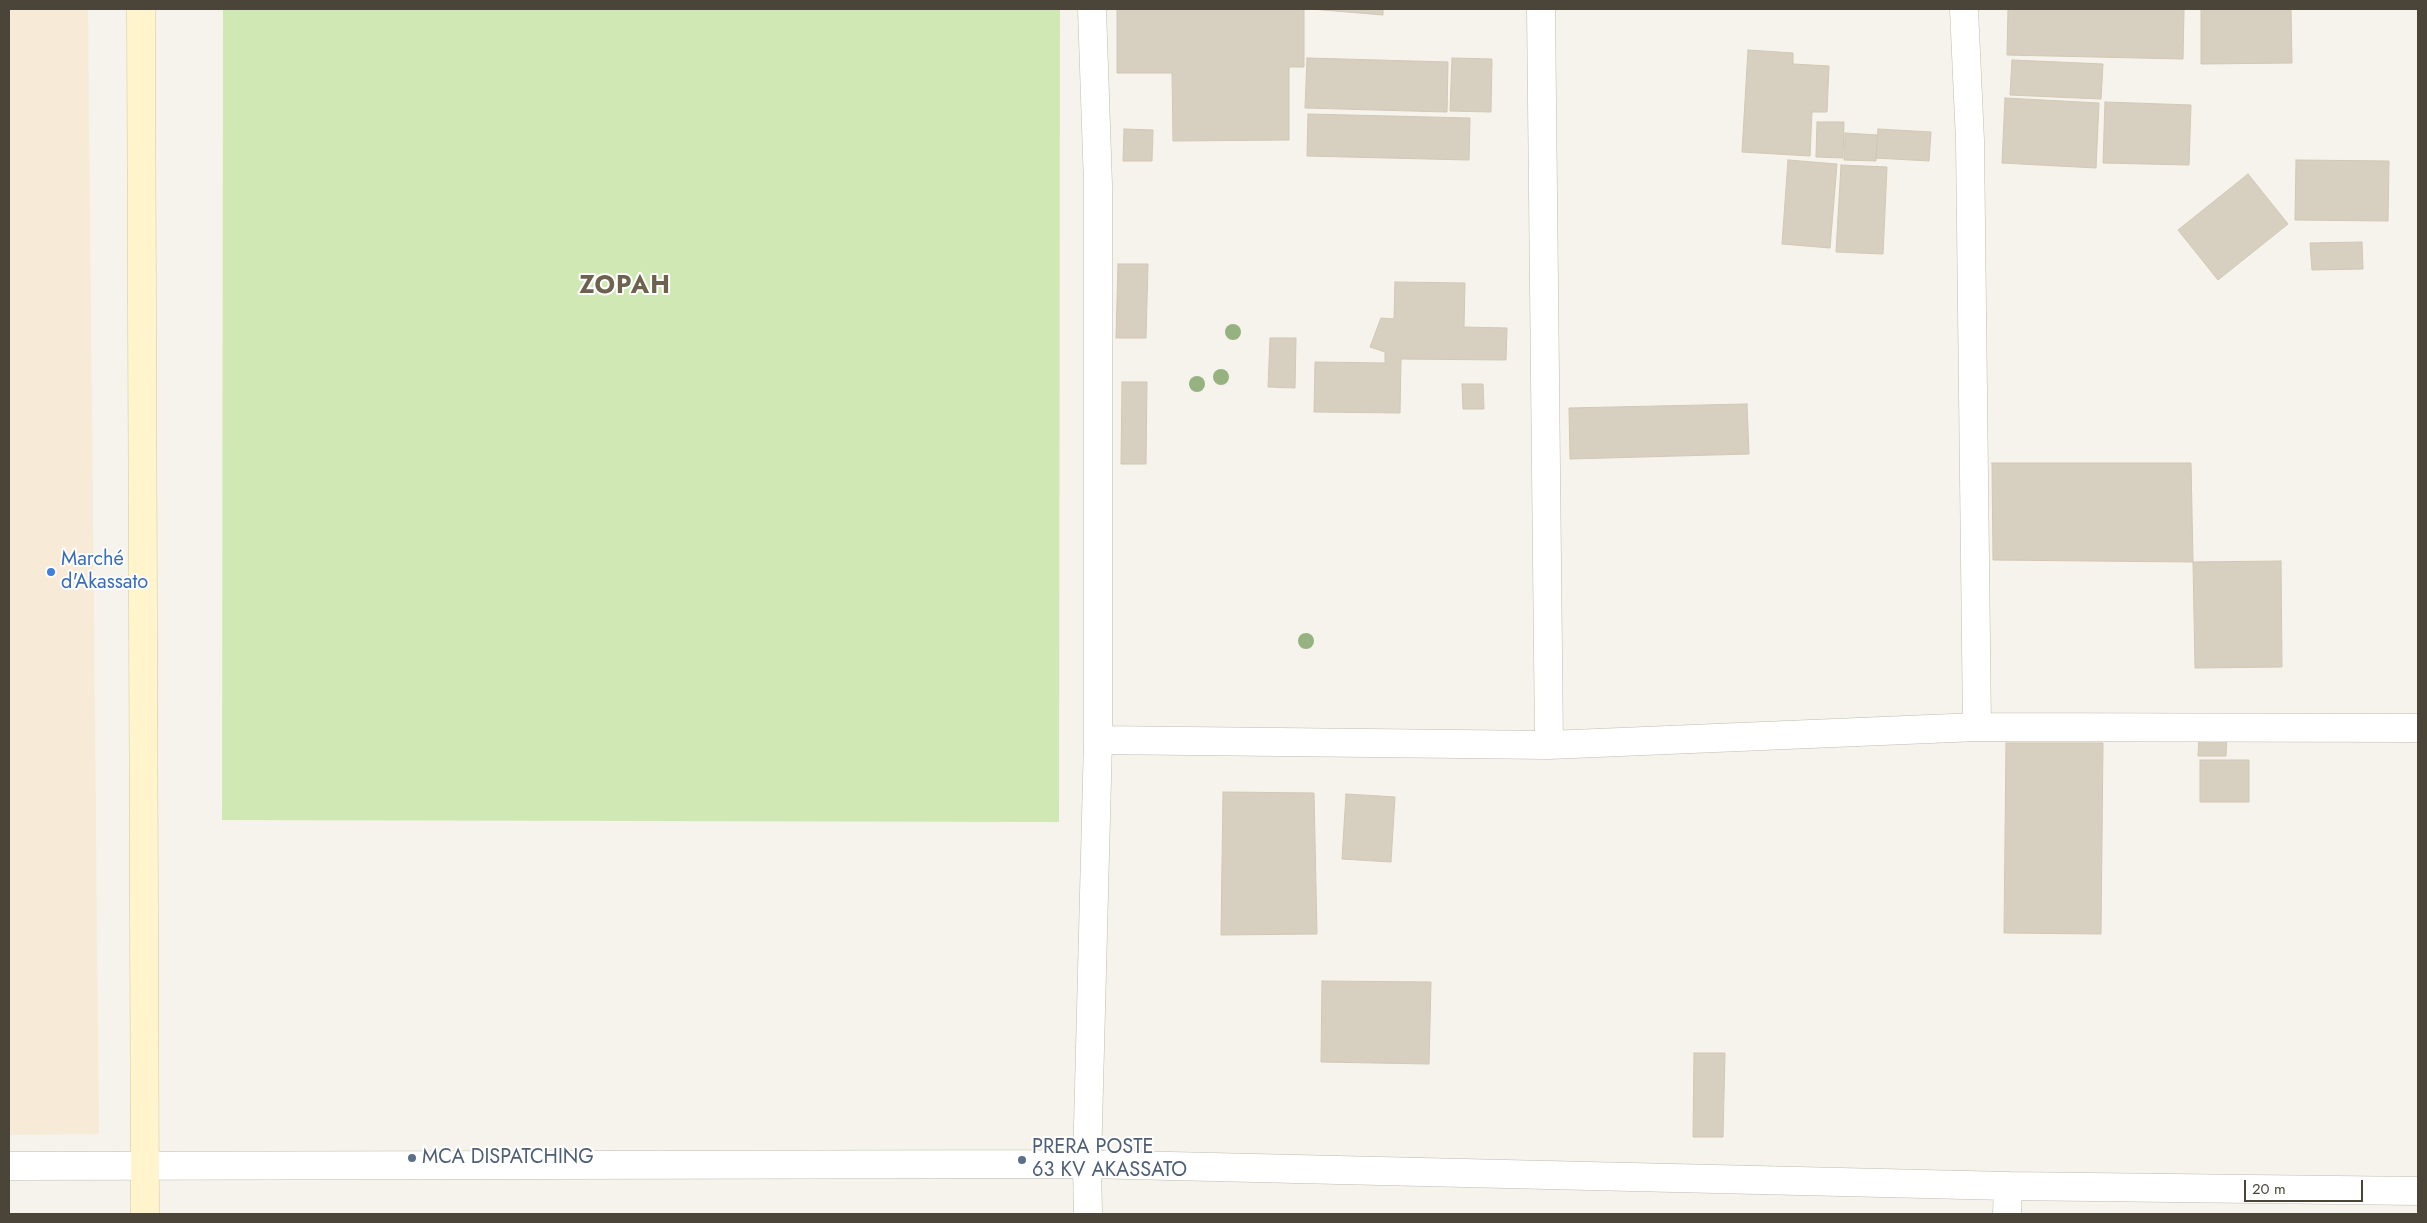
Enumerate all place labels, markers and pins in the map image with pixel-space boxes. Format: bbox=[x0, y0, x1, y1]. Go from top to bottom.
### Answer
place label: Marché d'Akassato bbox=[61, 548, 148, 595]
marker: Marché d'Akassato bbox=[45, 566, 57, 578]
place label: PRERA POSTE 63 KV AKASSATO bbox=[1032, 1136, 1187, 1183]
place label: MCA DISPATCHING bbox=[422, 1146, 594, 1170]
marker: MCA DISPATCHING bbox=[406, 1152, 418, 1164]
marker: PRERA POSTE 63 KV AKASSATO bbox=[1016, 1154, 1028, 1166]

